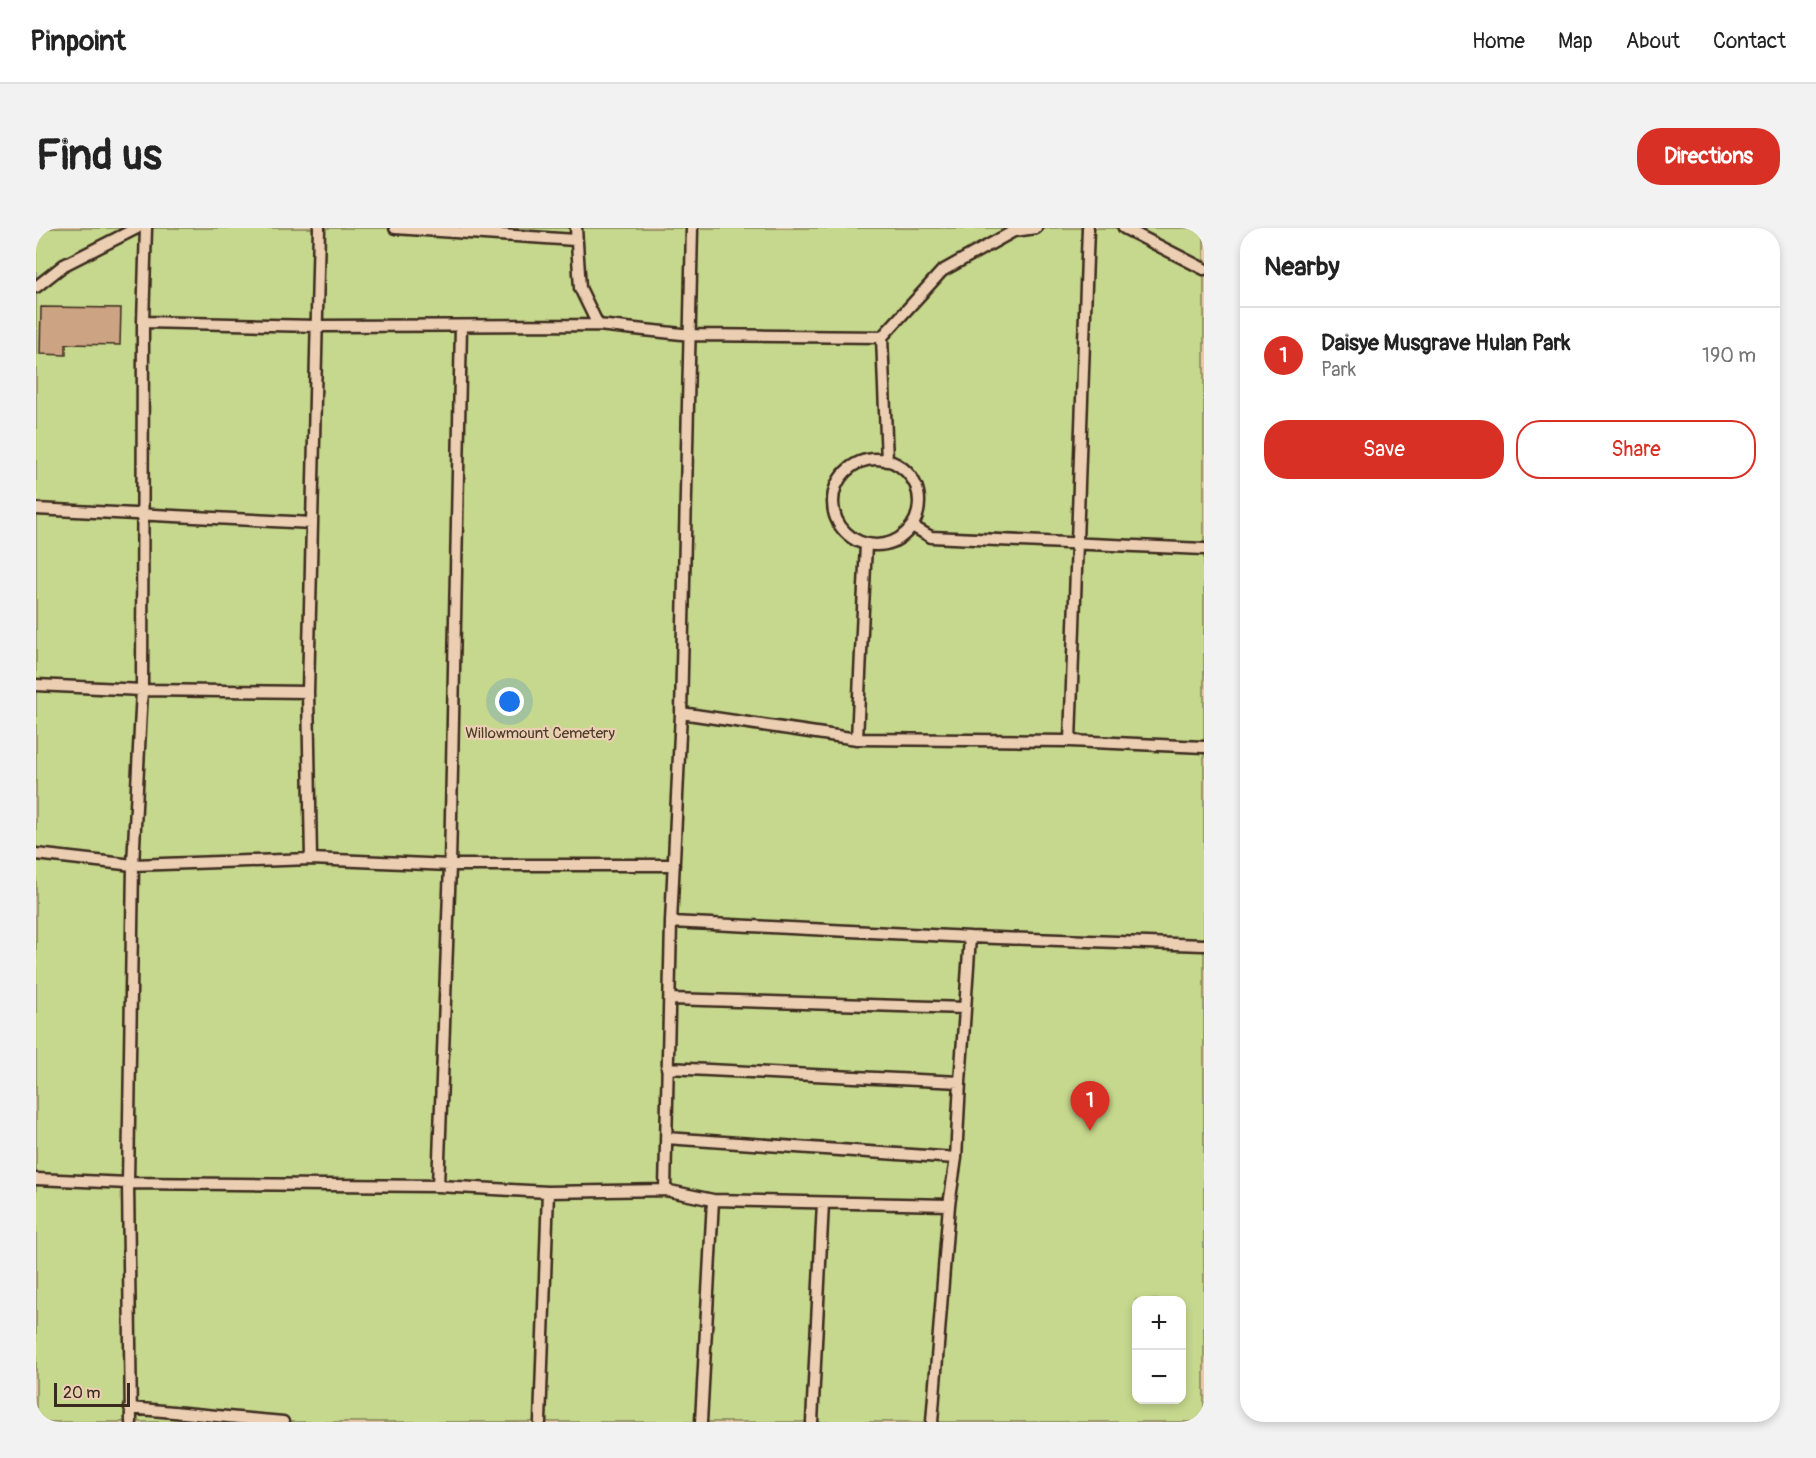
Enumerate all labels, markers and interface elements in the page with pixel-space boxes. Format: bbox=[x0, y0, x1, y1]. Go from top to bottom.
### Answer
text: Pinpoint bbox=[30, 24, 126, 59]
text: Home bbox=[1472, 28, 1525, 55]
text: Map bbox=[1558, 28, 1593, 55]
text: About bbox=[1626, 28, 1680, 55]
text: Contact bbox=[1713, 28, 1786, 55]
button: Directions bbox=[1637, 128, 1780, 185]
text: Find us bbox=[36, 130, 162, 182]
text: Nearby bbox=[1264, 251, 1340, 283]
text: Daisye Musgrave Hulan Park bbox=[1321, 329, 1571, 357]
text: 1 bbox=[1280, 343, 1287, 368]
text: 190 m bbox=[1702, 343, 1756, 368]
text: Park bbox=[1321, 357, 1356, 382]
button: Save bbox=[1264, 420, 1504, 479]
button: Share bbox=[1516, 420, 1756, 479]
your location bbox=[495, 687, 524, 716]
park label: Willowmount Cemetery bbox=[465, 724, 615, 743]
pin: 1 bbox=[1070, 1082, 1110, 1131]
map controls bbox=[1132, 1296, 1186, 1404]
button: + bbox=[1132, 1296, 1186, 1350]
button: − bbox=[1132, 1350, 1186, 1404]
scale bar bbox=[54, 1380, 130, 1408]
text: 20 m bbox=[63, 1383, 101, 1403]

